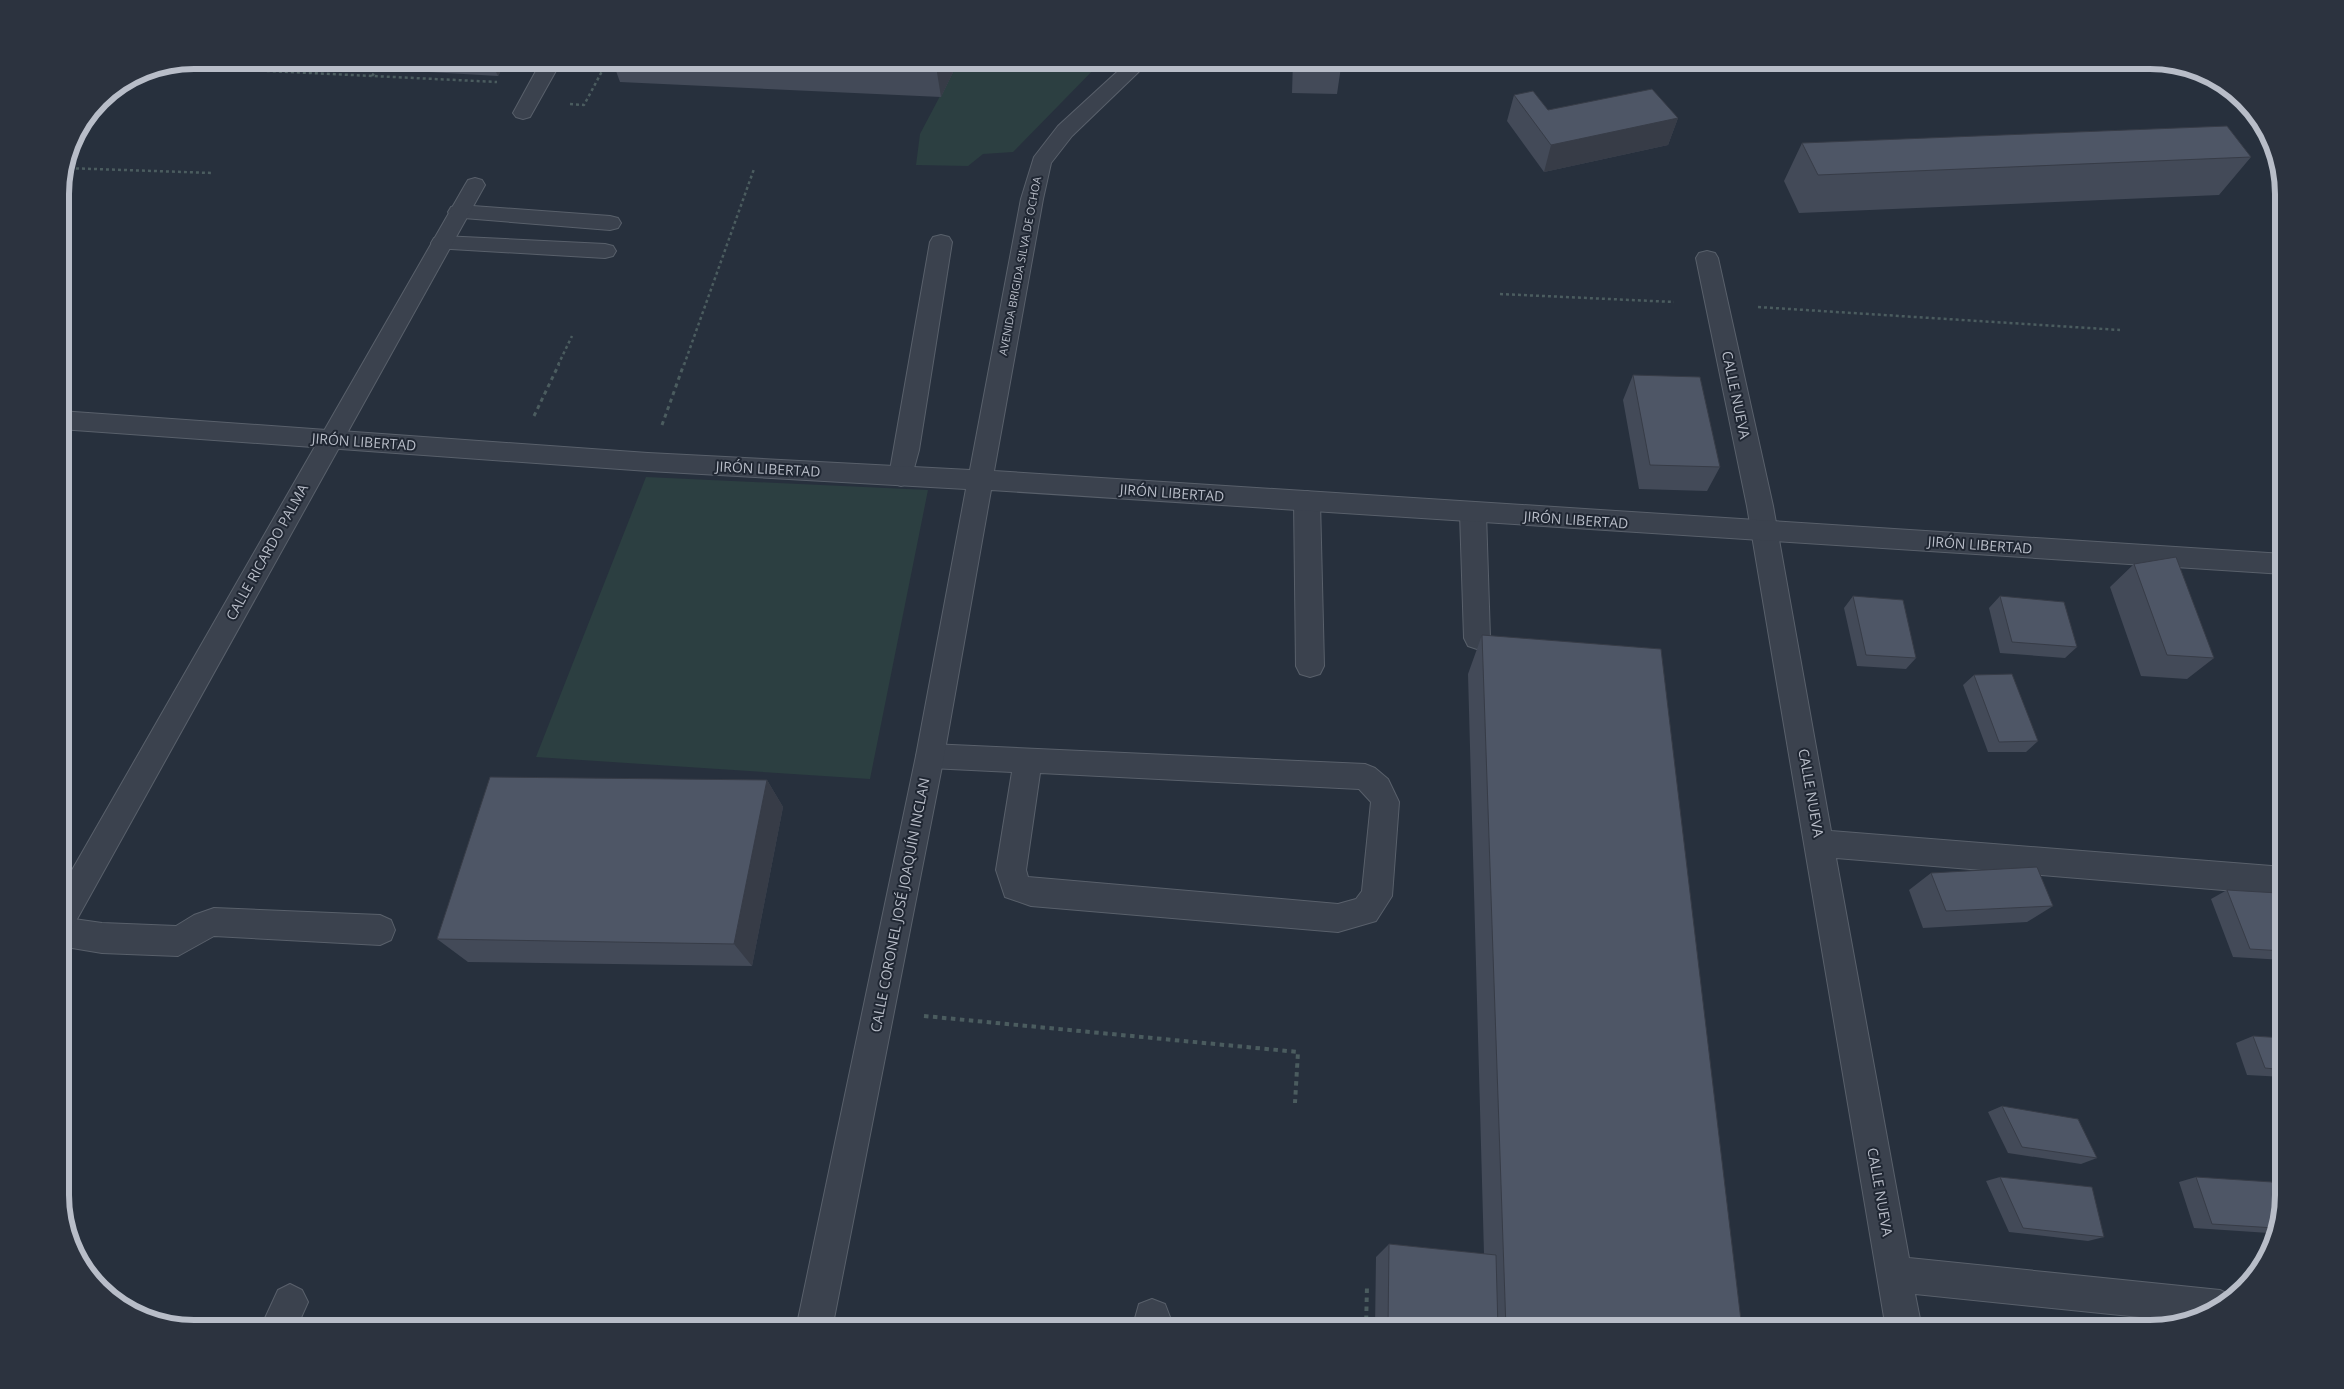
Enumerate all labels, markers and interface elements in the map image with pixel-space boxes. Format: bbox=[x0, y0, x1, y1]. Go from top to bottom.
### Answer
street label: AVENIDA BRIGIDA SILVA DE OCHOA bbox=[995, 175, 1044, 357]
street label: CALLE NUEVA bbox=[1718, 349, 1755, 441]
street label: JIRÓN LIBERTAD bbox=[309, 428, 417, 455]
street label: JIRÓN LIBERTAD bbox=[713, 456, 821, 481]
street label: JIRÓN LIBERTAD bbox=[1117, 479, 1225, 506]
street label: CALLE RICARDO PALMA bbox=[221, 480, 312, 623]
street label: JIRÓN LIBERTAD bbox=[1521, 506, 1629, 533]
street label: JIRÓN LIBERTAD bbox=[1925, 531, 2033, 558]
street label: CALLE NUEVA bbox=[1794, 747, 1829, 839]
street label: CALLE CORONEL JOSÉ JOAQUÍN INCLAN bbox=[866, 776, 934, 1034]
street label: CALLE NUEVA bbox=[1863, 1146, 1898, 1238]

